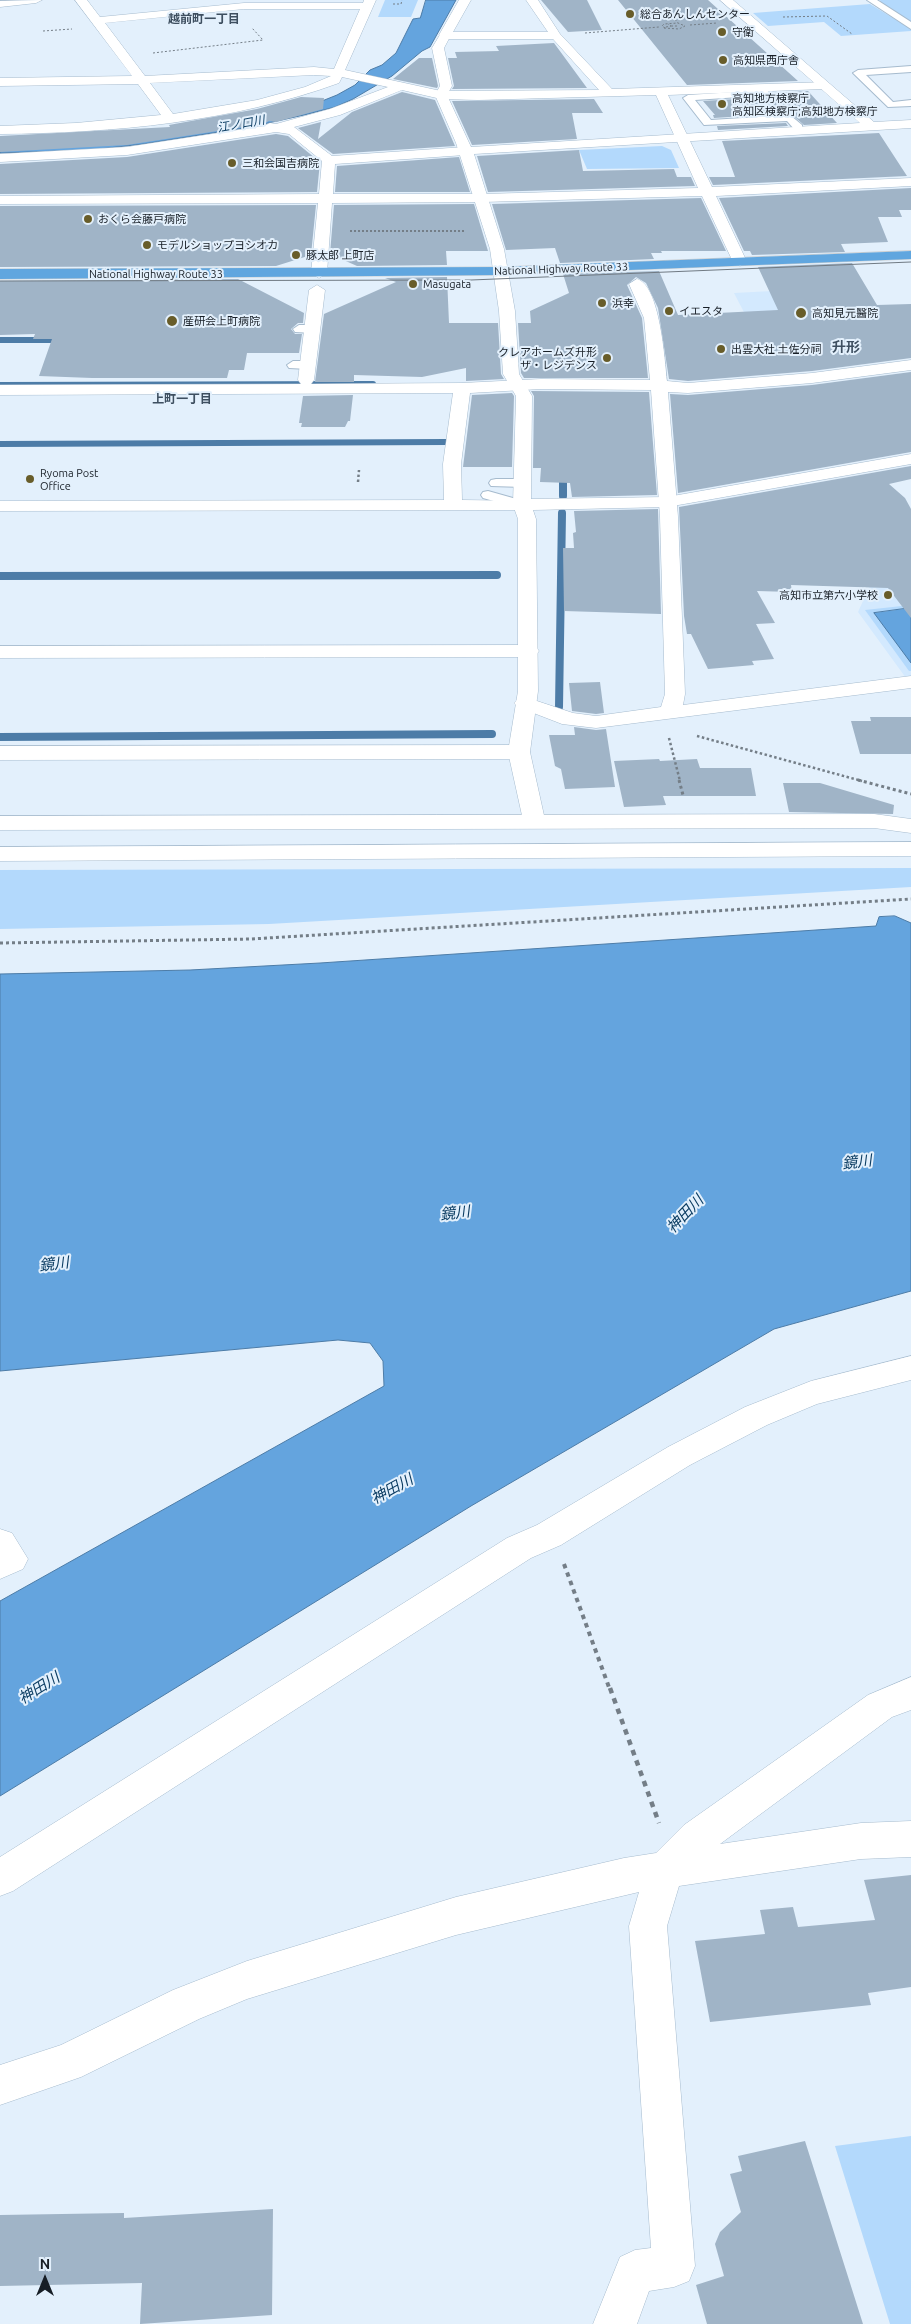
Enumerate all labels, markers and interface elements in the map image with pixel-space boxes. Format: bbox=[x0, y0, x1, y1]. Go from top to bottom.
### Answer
place label: 総合あんしんセンター bbox=[640, 7, 750, 21]
marker: 総合あんしんセンター bbox=[624, 8, 636, 20]
district label: 越前町一丁目 bbox=[168, 12, 240, 26]
place label: 守衛 bbox=[732, 25, 754, 39]
marker: 守衛 bbox=[716, 26, 728, 38]
place label: 高知県西庁舎 bbox=[733, 53, 799, 67]
marker: 高知県西庁舎 bbox=[717, 54, 729, 66]
place label: 高知地方検察庁 高知区検察庁;高知地方検察庁 bbox=[732, 91, 878, 117]
marker: 高知地方検察庁 高知区検察庁;高知地方検察庁 bbox=[716, 98, 728, 110]
water label: 江ノ口川 bbox=[216, 113, 266, 135]
place label: 三和会国吉病院 bbox=[242, 156, 319, 170]
marker: 三和会国吉病院 bbox=[226, 157, 238, 169]
place label: おくら会藤戸病院 bbox=[98, 212, 186, 226]
marker: おくら会藤戸病院 bbox=[82, 213, 94, 225]
place label: モデルショップヨシオカ bbox=[157, 238, 278, 252]
marker: モデルショップヨシオカ bbox=[141, 239, 153, 251]
place label: 豚太郎 上町店 bbox=[306, 248, 375, 262]
marker: 豚太郎 上町店 bbox=[290, 249, 302, 261]
street label: National Highway Route 33 bbox=[494, 260, 628, 278]
street label: National Highway Route 33 bbox=[89, 267, 223, 281]
place label: Masugata bbox=[423, 277, 471, 291]
marker: Masugata bbox=[407, 278, 419, 290]
place label: 浜幸 bbox=[612, 296, 634, 310]
marker: 浜幸 bbox=[596, 297, 608, 309]
place label: イエスタ bbox=[679, 304, 723, 318]
marker: イエスタ bbox=[663, 305, 675, 317]
marker: 高知見元醫院 bbox=[794, 306, 808, 320]
place label: 高知見元醫院 bbox=[812, 306, 878, 320]
marker: 産研会上町病院 bbox=[165, 314, 179, 328]
place label: 産研会上町病院 bbox=[183, 314, 260, 328]
district label: 升形 bbox=[832, 339, 860, 355]
place label: 出雲大社 土佐分祠 bbox=[731, 342, 822, 356]
marker: 出雲大社 土佐分祠 bbox=[715, 343, 727, 355]
place label: クレアホームズ升形 ザ・レジデンス bbox=[498, 345, 597, 371]
marker: クレアホームズ升形 ザ・レジデンス bbox=[601, 352, 613, 364]
district label: 上町一丁目 bbox=[152, 392, 212, 406]
place label: Ryoma Post Office bbox=[40, 466, 98, 492]
marker: Ryoma Post Office bbox=[24, 473, 36, 485]
place label: 高知市立第六小学校 bbox=[779, 588, 878, 602]
marker: 高知市立第六小学校 bbox=[882, 589, 894, 601]
water label: 鏡川 bbox=[841, 1151, 873, 1173]
water label: 神田川 bbox=[663, 1192, 707, 1236]
water label: 鏡川 bbox=[439, 1202, 471, 1224]
water label: 鏡川 bbox=[38, 1253, 70, 1275]
water label: 神田川 bbox=[368, 1470, 416, 1508]
water label: 神田川 bbox=[15, 1668, 63, 1708]
north arrow bbox=[20, 2254, 70, 2304]
text: N bbox=[40, 2256, 50, 2272]

